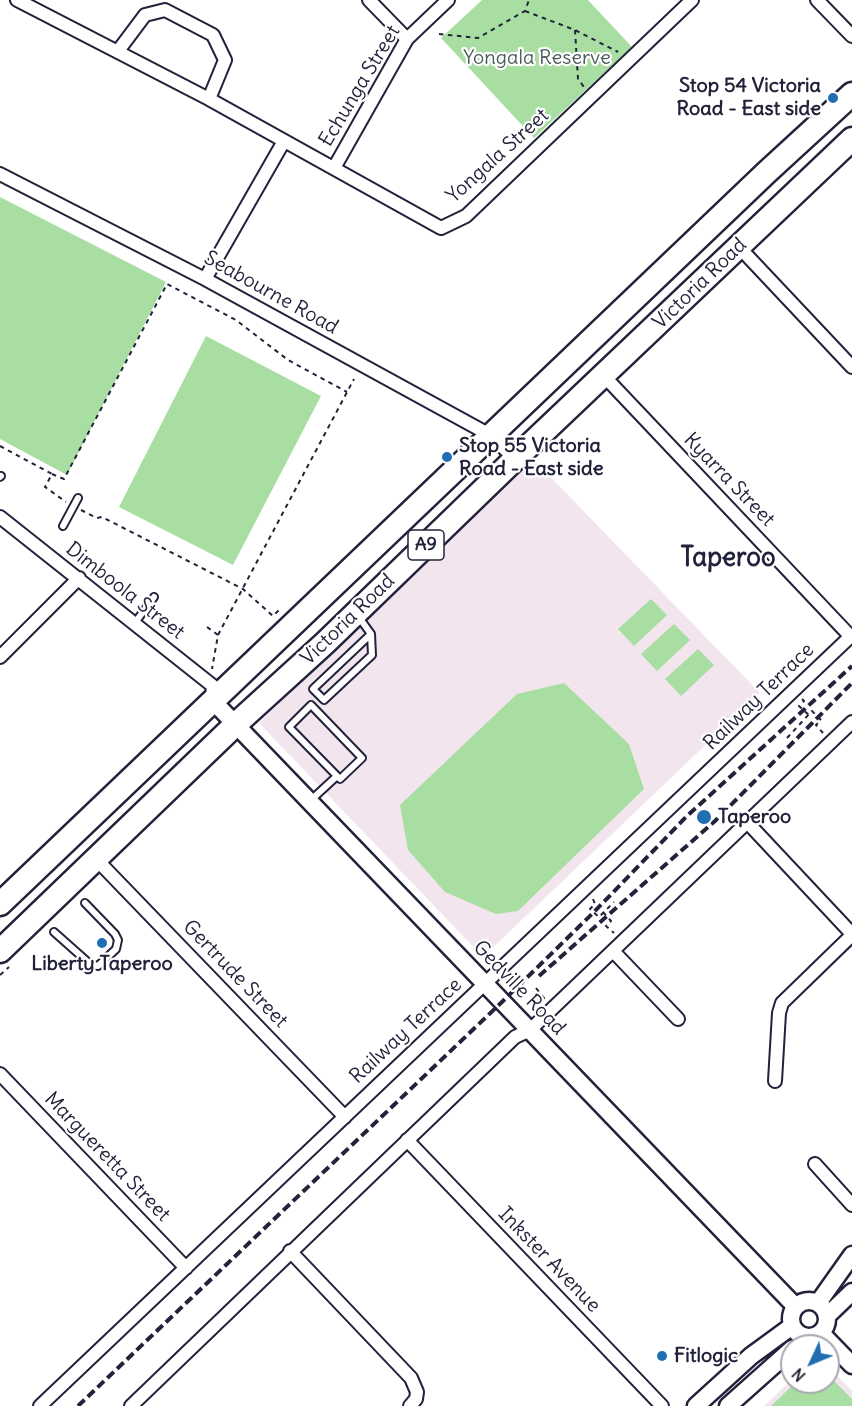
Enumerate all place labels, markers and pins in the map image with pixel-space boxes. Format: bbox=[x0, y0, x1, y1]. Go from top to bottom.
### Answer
place label: Stop 54 Victoria Road - East side bbox=[677, 74, 821, 121]
marker: Stop 54 Victoria Road - East side bbox=[826, 91, 840, 105]
place label: Stop 55 Victoria Road - East side bbox=[459, 434, 603, 481]
marker: Stop 55 Victoria Road - East side bbox=[440, 450, 454, 464]
place label: Taperoo bbox=[718, 805, 791, 829]
marker: Taperoo bbox=[695, 808, 713, 826]
marker: Liberty Taperoo bbox=[95, 936, 109, 950]
place label: Liberty Taperoo bbox=[31, 952, 173, 976]
place label: Fitlogic bbox=[674, 1344, 738, 1368]
marker: Fitlogic bbox=[655, 1349, 669, 1363]

